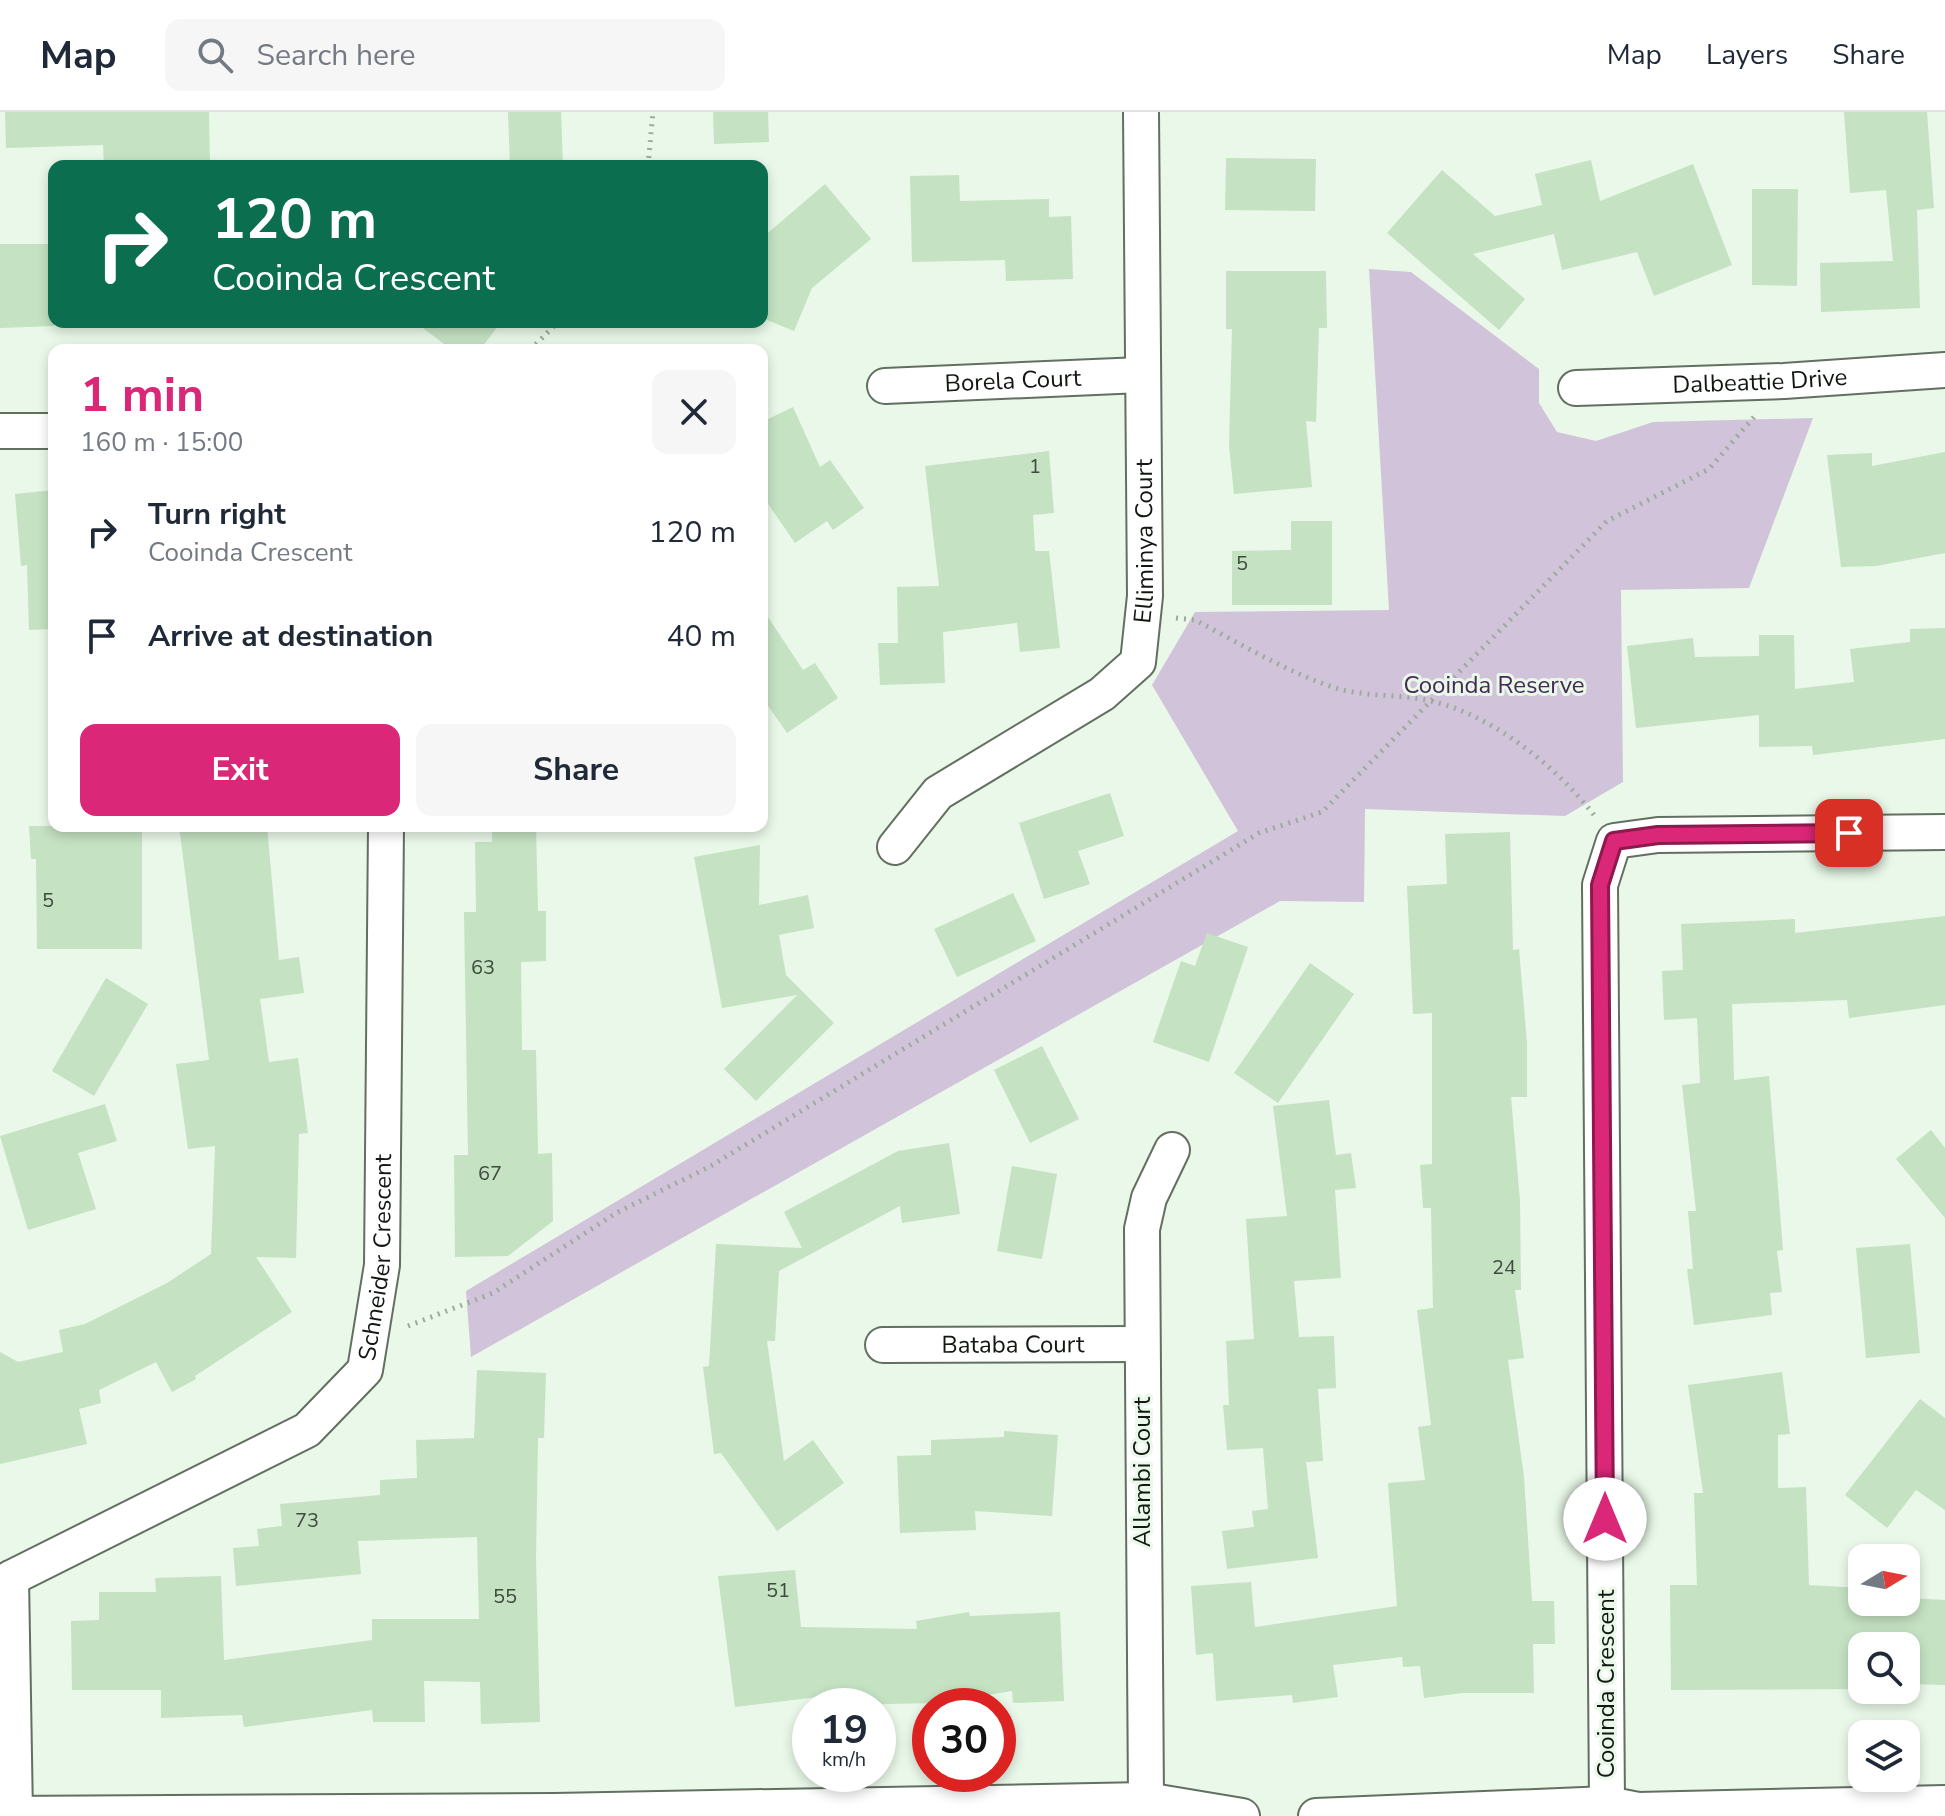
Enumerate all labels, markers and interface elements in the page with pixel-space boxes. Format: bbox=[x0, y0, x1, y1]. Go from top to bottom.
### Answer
search box bbox=[165, 19, 725, 91]
text: Map bbox=[40, 30, 117, 81]
icon: search bbox=[193, 33, 237, 77]
text: Search here bbox=[257, 35, 416, 76]
text: Map bbox=[1607, 36, 1662, 74]
text: Layers bbox=[1706, 36, 1788, 74]
text: Share bbox=[1832, 36, 1905, 74]
text: 120 m bbox=[212, 181, 377, 258]
icon: right bbox=[80, 192, 184, 296]
text: Cooinda Crescent bbox=[212, 254, 495, 303]
street label: Dalbeattie Drive bbox=[1672, 361, 1848, 401]
text: 1 min bbox=[80, 362, 204, 428]
street label: Borela Court bbox=[944, 362, 1082, 399]
button: close bbox=[652, 370, 736, 454]
text: 160 m · 15:00 bbox=[80, 425, 243, 460]
house number: 1 bbox=[1029, 453, 1041, 480]
street label: Elliminya Court bbox=[1126, 458, 1161, 625]
text: Turn right bbox=[148, 494, 286, 535]
icon: right bbox=[80, 510, 124, 554]
text: 120 m bbox=[649, 512, 736, 553]
text: Cooinda Crescent bbox=[148, 535, 352, 570]
house number: 5 bbox=[1236, 550, 1248, 577]
icon: arrive bbox=[80, 614, 124, 658]
text: Arrive at destination bbox=[148, 616, 433, 657]
text: 40 m bbox=[667, 616, 736, 657]
park label: Cooinda Reserve bbox=[1403, 669, 1585, 701]
button: Exit bbox=[80, 724, 400, 816]
button: Share bbox=[416, 724, 736, 816]
pin bbox=[1815, 799, 1883, 867]
icon: arrive bbox=[1827, 811, 1871, 855]
house number: 5 bbox=[42, 887, 54, 914]
house number: 63 bbox=[471, 954, 495, 981]
street label: Schneider Crescent bbox=[351, 1153, 399, 1363]
house number: 67 bbox=[478, 1160, 502, 1187]
house number: 24 bbox=[1492, 1254, 1516, 1281]
street label: Bataba Court bbox=[942, 1328, 1085, 1361]
street label: Allambi Court bbox=[1126, 1396, 1158, 1547]
position arrow bbox=[1563, 1477, 1647, 1561]
house number: 73 bbox=[295, 1507, 319, 1534]
north arrow bbox=[1848, 1544, 1920, 1616]
map controls bbox=[1848, 1544, 1920, 1792]
house number: 51 bbox=[766, 1577, 790, 1604]
house number: 55 bbox=[493, 1583, 517, 1610]
street label: Cooinda Crescent bbox=[1590, 1589, 1622, 1778]
button: search bbox=[1848, 1632, 1920, 1704]
speed limit sign: 30 bbox=[912, 1688, 1016, 1792]
text: 19 bbox=[820, 1703, 868, 1757]
button: layers bbox=[1848, 1720, 1920, 1792]
text: km/h bbox=[822, 1746, 866, 1773]

